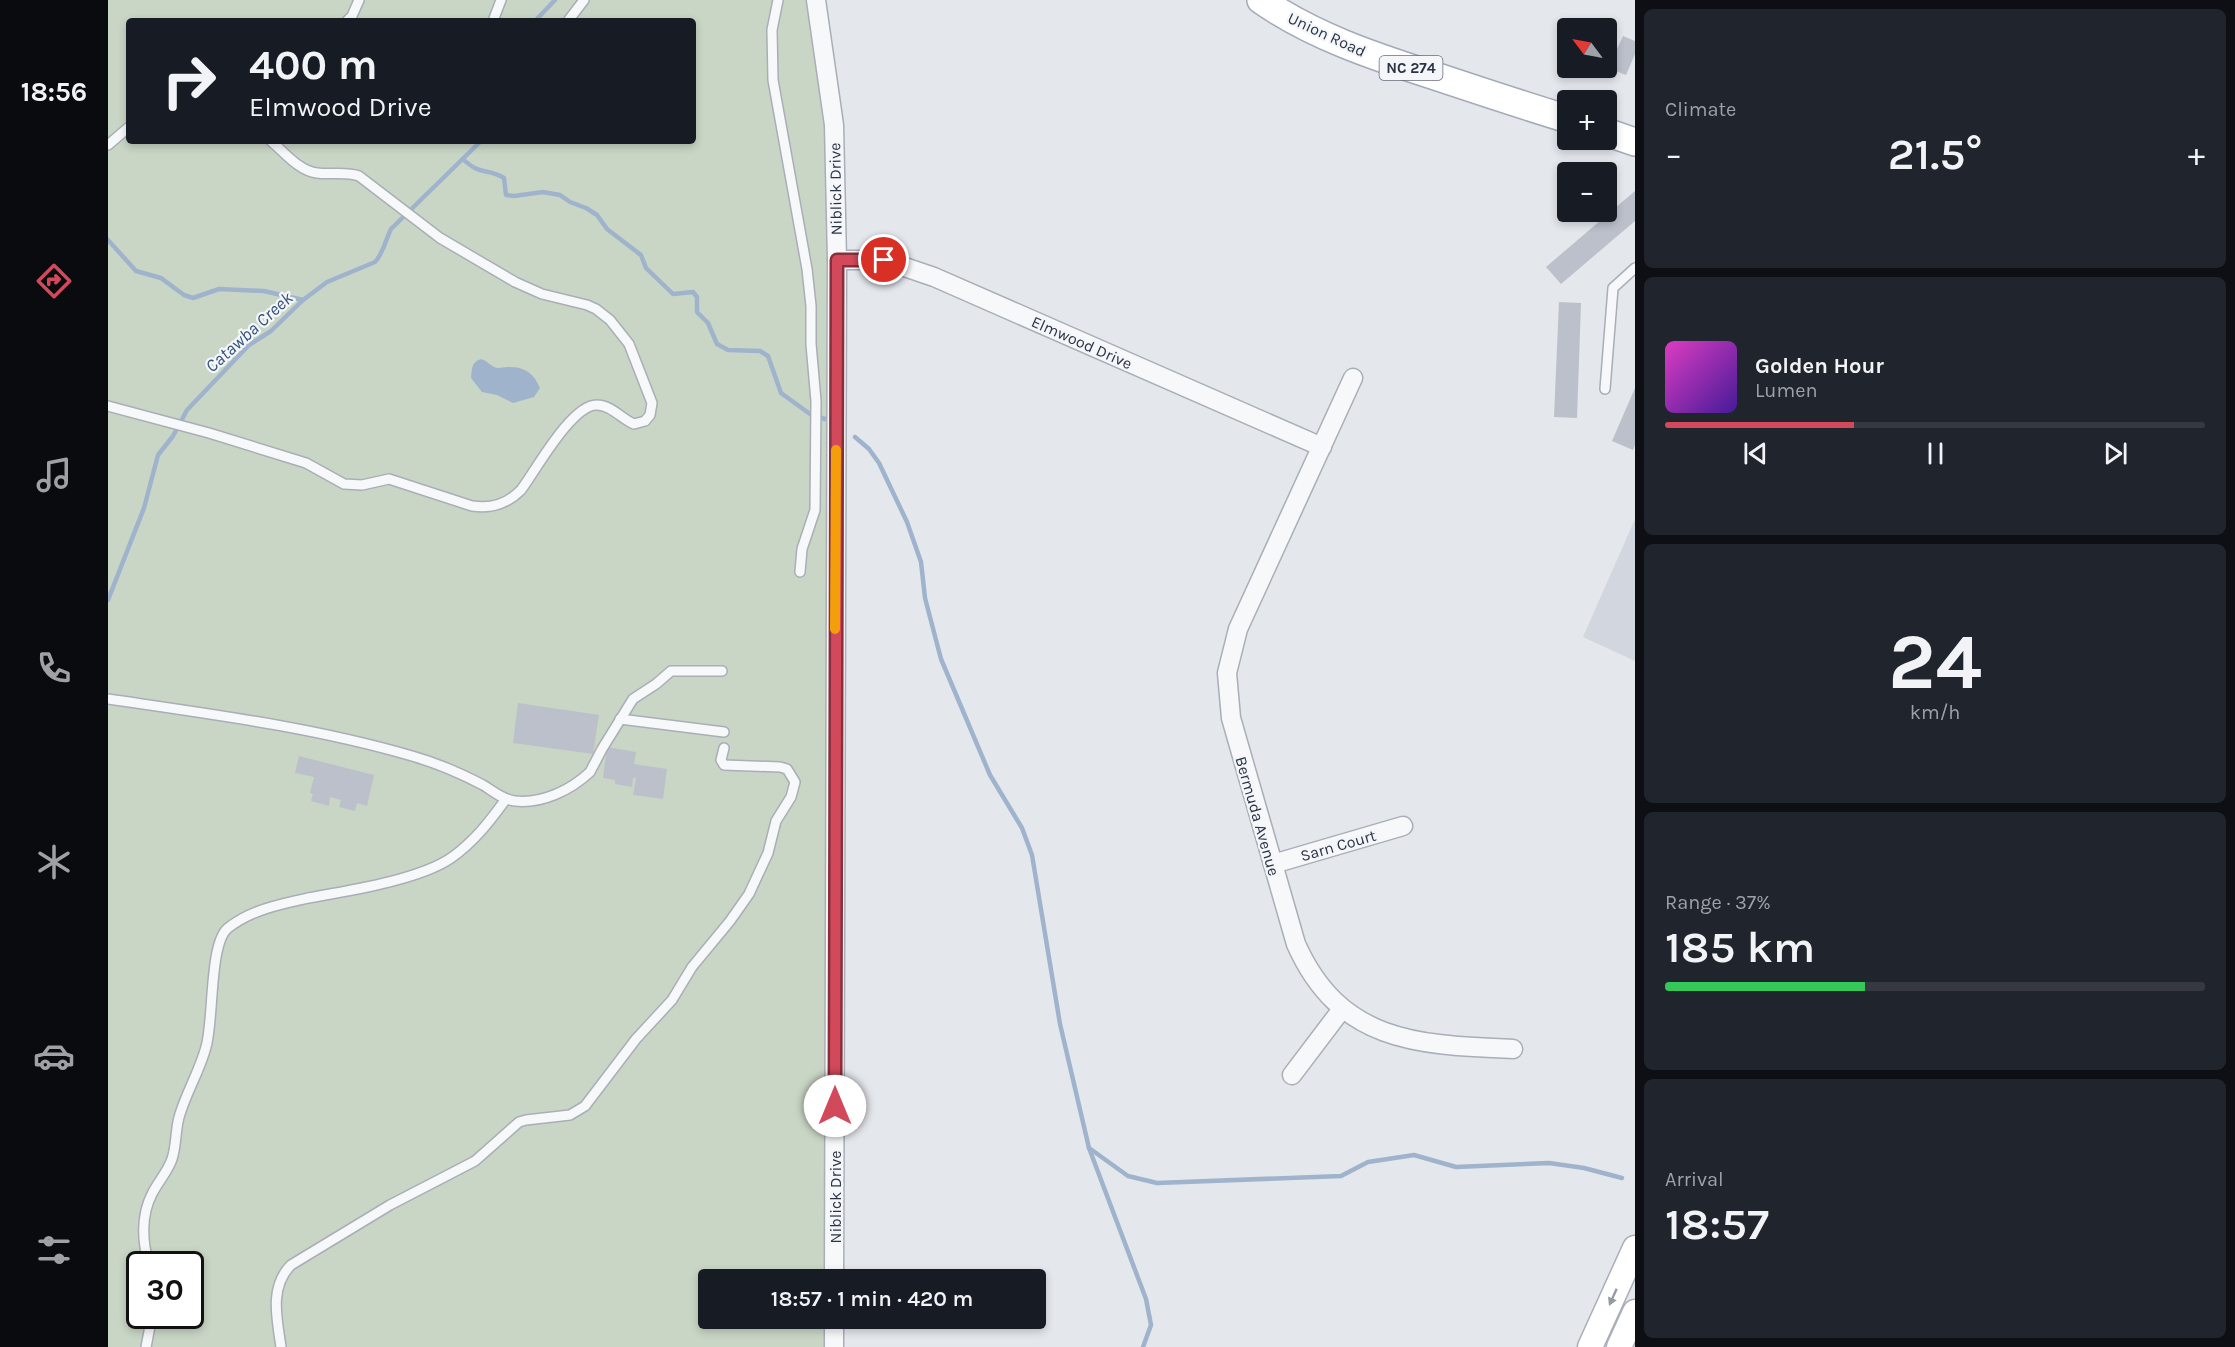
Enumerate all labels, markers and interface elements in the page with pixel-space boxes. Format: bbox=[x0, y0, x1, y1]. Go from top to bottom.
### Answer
street label: Union Road bbox=[1285, 8, 1369, 61]
north arrow bbox=[1557, 18, 1617, 78]
map controls bbox=[1557, 18, 1617, 222]
text: 400 m bbox=[249, 40, 378, 90]
icon: right bbox=[150, 42, 228, 120]
road number: NC 274 bbox=[1380, 56, 1442, 80]
text: 18:56 bbox=[21, 76, 87, 108]
button: + bbox=[1557, 90, 1617, 150]
text: Elmwood Drive bbox=[249, 91, 432, 123]
text: Climate bbox=[1665, 98, 1736, 121]
text: 21.5° bbox=[1888, 128, 1982, 180]
text: − bbox=[1665, 135, 1682, 173]
text: + bbox=[2188, 135, 2205, 173]
street label: Niblick Drive bbox=[825, 142, 846, 236]
button: − bbox=[1557, 162, 1617, 222]
pin bbox=[858, 234, 909, 285]
icon: arrive bbox=[867, 243, 900, 276]
icon: directions bbox=[33, 260, 75, 302]
water label: Catawba Creek bbox=[201, 286, 298, 377]
street label: Elmwood Drive bbox=[1029, 312, 1135, 373]
text: Golden Hour bbox=[1755, 353, 1884, 379]
text: Lumen bbox=[1755, 379, 1818, 402]
icon: previous bbox=[1739, 437, 1772, 470]
icon: pause bbox=[1919, 437, 1952, 470]
icon: next bbox=[2099, 437, 2132, 470]
icon: music bbox=[33, 454, 75, 496]
text: 24 bbox=[1888, 616, 1982, 708]
icon: phone bbox=[33, 647, 75, 689]
text: km/h bbox=[1910, 701, 1960, 724]
street label: Bermuda Avenue bbox=[1231, 754, 1284, 878]
street label: Sarn Court bbox=[1298, 826, 1378, 865]
icon: climate bbox=[33, 841, 75, 883]
text: Range · 37% bbox=[1665, 891, 1771, 914]
text: 185 km bbox=[1665, 921, 1815, 973]
icon: car bbox=[33, 1035, 75, 1077]
position arrow bbox=[803, 1074, 867, 1138]
street label: Niblick Drive bbox=[826, 1151, 845, 1243]
text: Arrival bbox=[1665, 1168, 1724, 1191]
text: 18:57 bbox=[1665, 1198, 1769, 1250]
icon: filters bbox=[33, 1229, 75, 1271]
speed limit sign: 30 bbox=[126, 1251, 204, 1329]
text: 18:57 · 1 min · 420 m bbox=[771, 1286, 973, 1312]
one-way arrow bbox=[1608, 1289, 1617, 1306]

